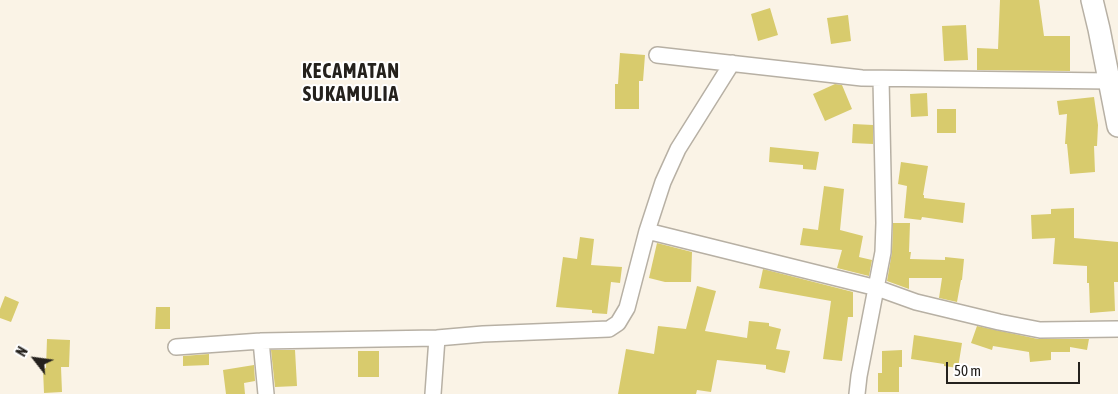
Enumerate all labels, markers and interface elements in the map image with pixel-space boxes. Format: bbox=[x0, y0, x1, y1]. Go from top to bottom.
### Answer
district label: KECAMATAN SUKAMULIA bbox=[301, 60, 401, 107]
north arrow bbox=[10, 334, 60, 384]
text: N bbox=[13, 344, 31, 359]
scale bar bbox=[948, 352, 1082, 384]
text: 50 m bbox=[954, 362, 981, 379]

